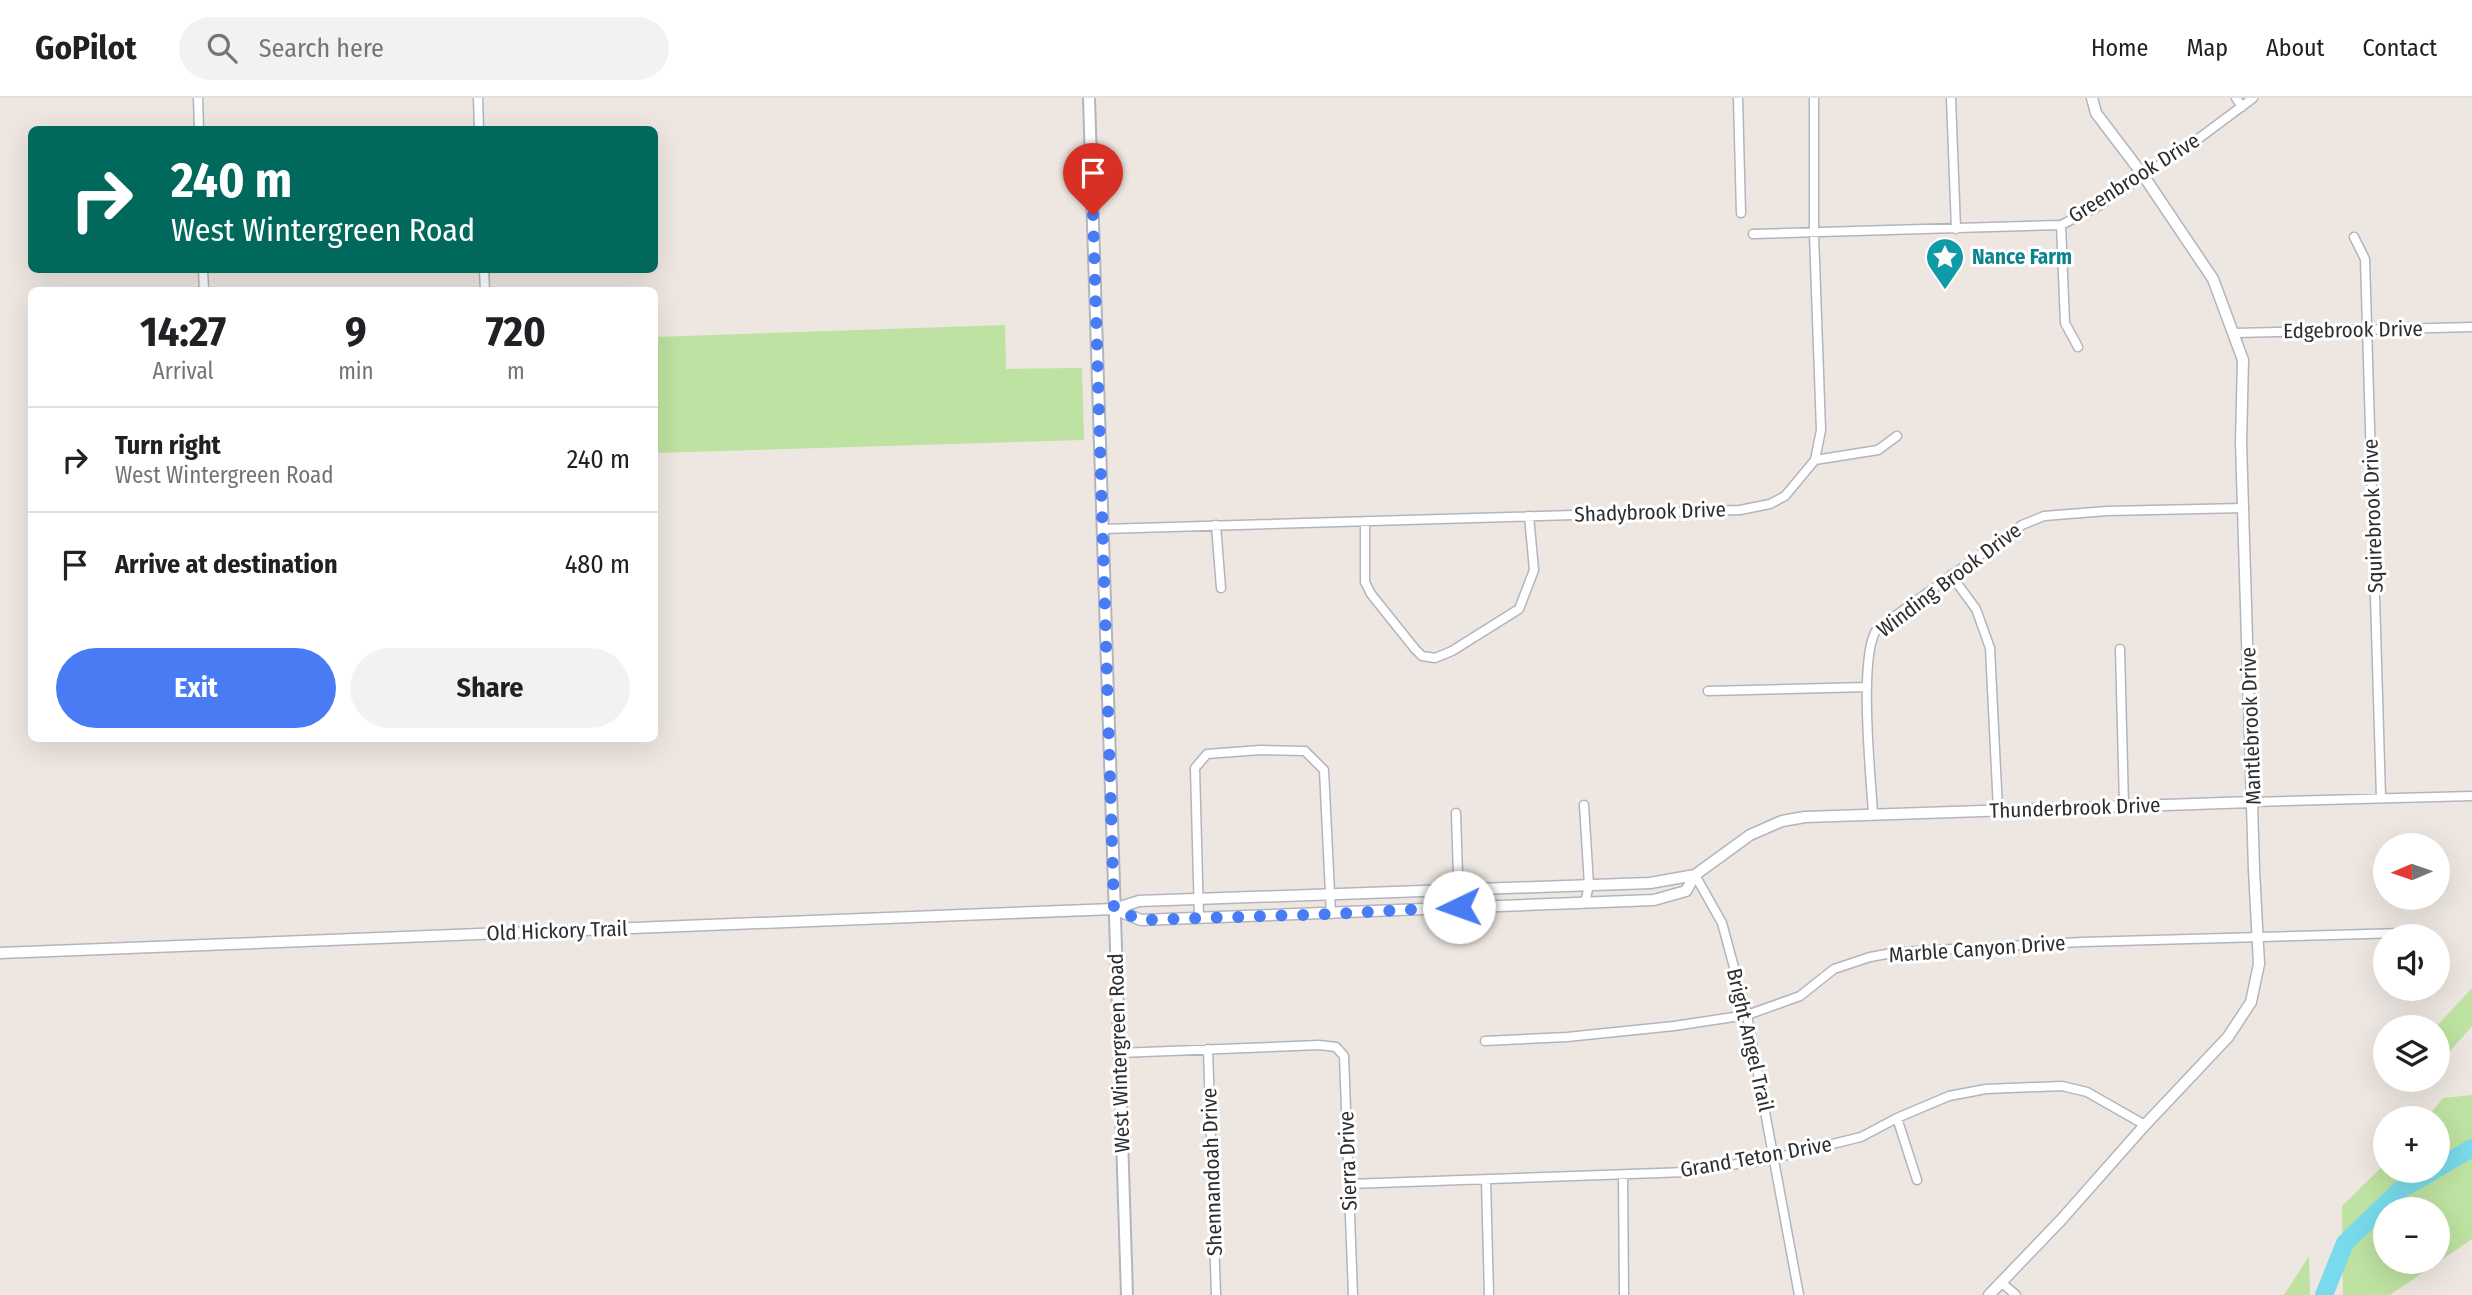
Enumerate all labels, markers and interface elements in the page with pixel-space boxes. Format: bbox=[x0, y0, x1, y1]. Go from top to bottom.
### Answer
search box bbox=[179, 17, 669, 80]
text: GoPilot bbox=[35, 28, 137, 68]
icon: search bbox=[203, 29, 241, 67]
text: Search here bbox=[259, 33, 384, 64]
text: Home bbox=[2091, 34, 2148, 62]
text: Map bbox=[2186, 34, 2228, 62]
text: About bbox=[2266, 34, 2324, 62]
text: Contact bbox=[2362, 34, 2437, 62]
street label: Greenbrook Drive bbox=[2064, 127, 2204, 229]
pin bbox=[1063, 143, 1123, 215]
text: 240 m bbox=[171, 151, 292, 210]
icon: right bbox=[56, 154, 147, 245]
icon: arrive bbox=[1074, 154, 1112, 192]
text: West Wintergreen Road bbox=[171, 211, 475, 249]
place icon: Nance Farm bbox=[1924, 236, 1966, 291]
place label: Nance Farm bbox=[1972, 244, 2072, 270]
text: 14:27 bbox=[140, 307, 226, 357]
text: 9 bbox=[345, 307, 367, 357]
text: 720 bbox=[486, 307, 546, 357]
street label: Edgebrook Drive bbox=[2283, 316, 2423, 344]
text: Arrival bbox=[153, 357, 214, 385]
text: min bbox=[338, 357, 374, 385]
text: m bbox=[507, 357, 525, 385]
text: Turn right bbox=[115, 430, 221, 461]
street label: Squirebrook Drive bbox=[2357, 438, 2389, 594]
icon: right bbox=[56, 441, 94, 479]
text: 240 m bbox=[567, 444, 630, 475]
text: West Wintergreen Road bbox=[115, 461, 334, 489]
street label: Shadybrook Drive bbox=[1574, 496, 1726, 528]
street label: Winding Brook Drive bbox=[1872, 517, 2026, 643]
icon: arrive bbox=[56, 546, 94, 584]
text: Arrive at destination bbox=[115, 549, 338, 580]
text: 480 m bbox=[565, 549, 630, 580]
street label: Mantlebrook Drive bbox=[2235, 647, 2267, 805]
button: Exit bbox=[56, 648, 336, 728]
button: Share bbox=[350, 648, 630, 728]
street label: Thunderbrook Drive bbox=[1989, 792, 2161, 824]
north arrow bbox=[2373, 833, 2450, 910]
map controls bbox=[2373, 833, 2450, 1274]
position arrow bbox=[1422, 870, 1496, 944]
street label: Old Hickory Trail bbox=[486, 916, 628, 946]
button: sound bbox=[2373, 924, 2450, 1001]
street label: Marble Canyon Drive bbox=[1888, 930, 2066, 968]
street label: West Wintergreen Road bbox=[1103, 953, 1135, 1153]
street label: Bright Angel Trail bbox=[1721, 966, 1779, 1115]
button: layers bbox=[2373, 1015, 2450, 1092]
street label: Shennandoah Drive bbox=[1196, 1087, 1228, 1257]
button: + bbox=[2373, 1106, 2450, 1183]
street label: Sierra Drive bbox=[1333, 1111, 1363, 1211]
street label: Grand Teton Drive bbox=[1678, 1131, 1834, 1183]
button: − bbox=[2373, 1197, 2450, 1274]

